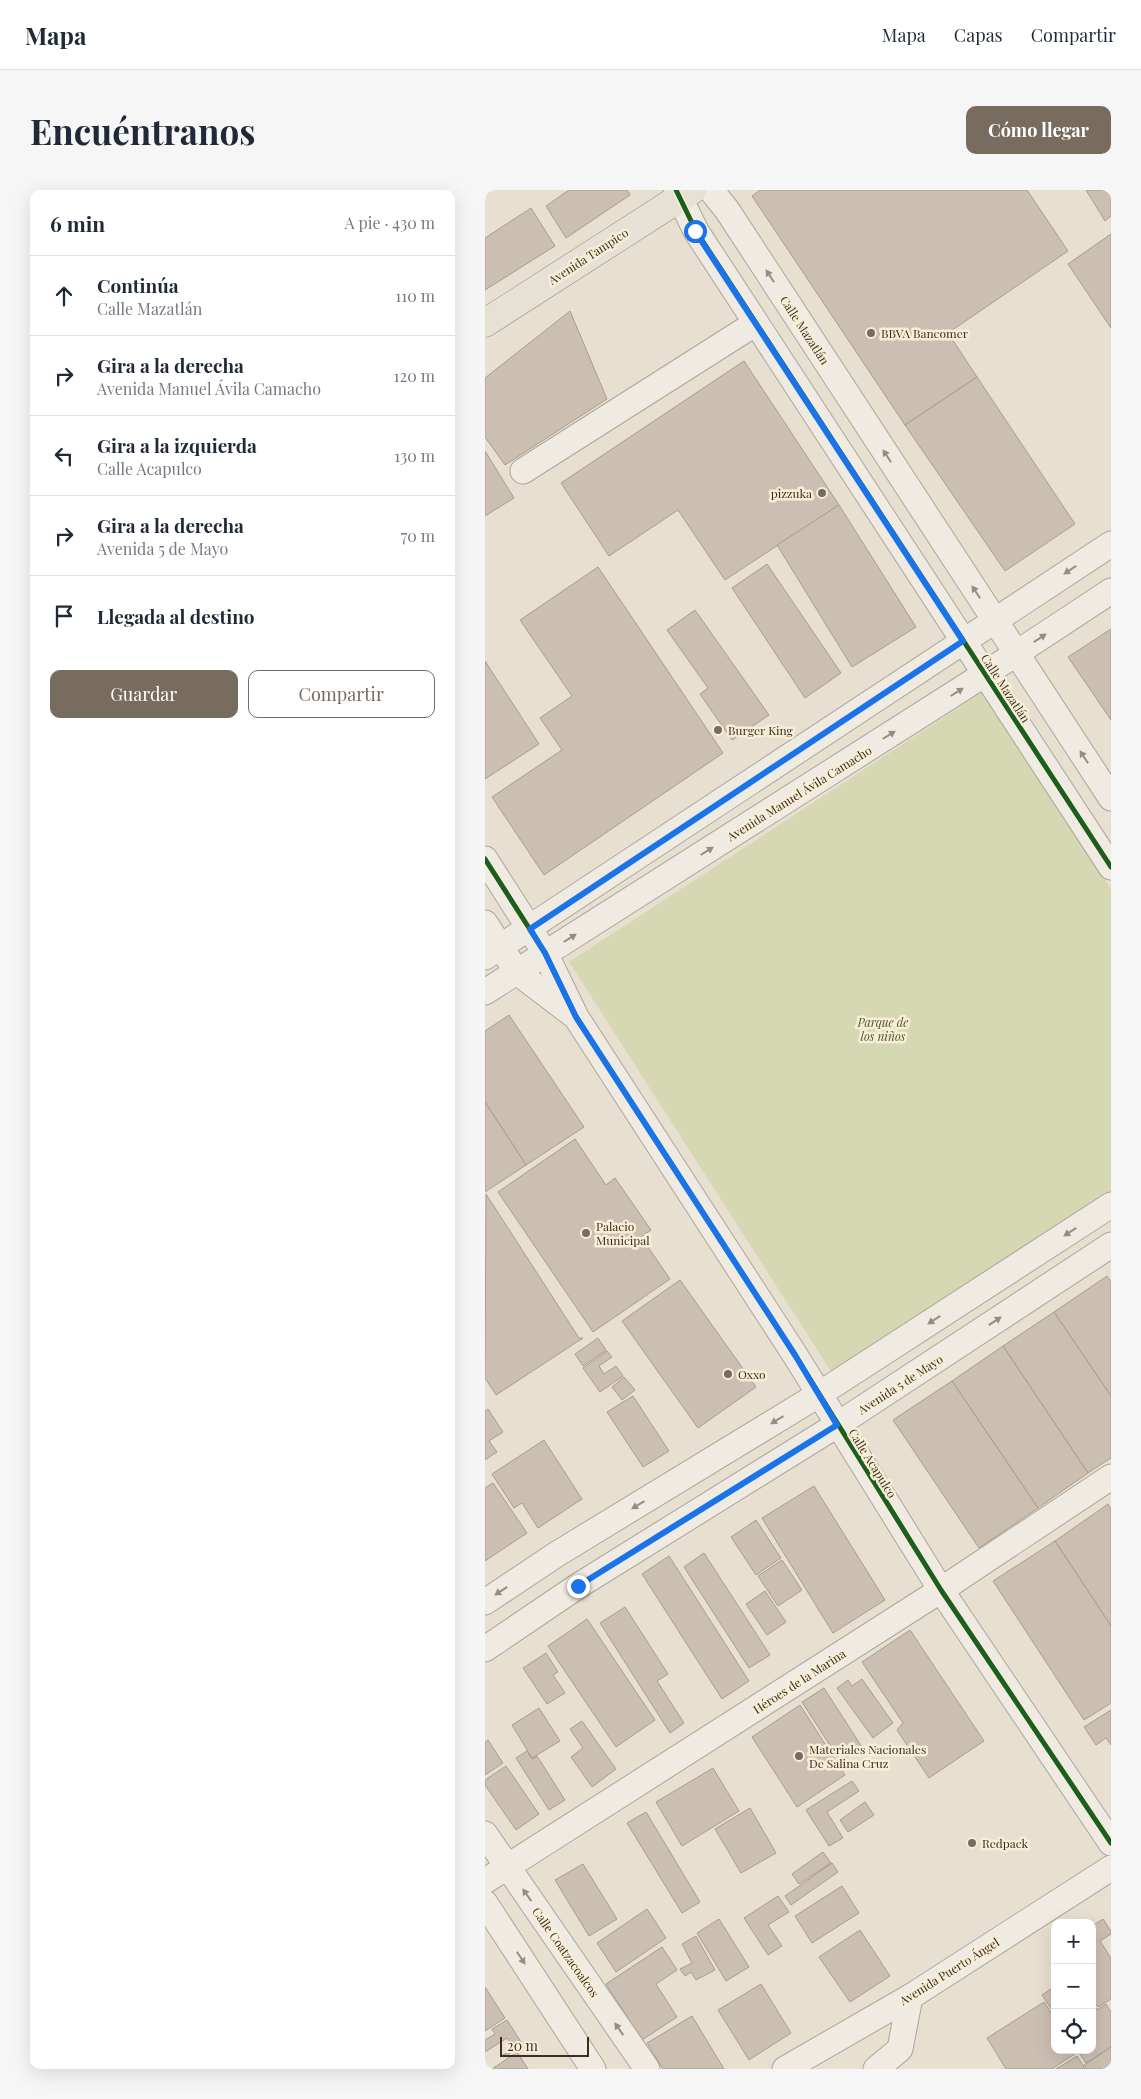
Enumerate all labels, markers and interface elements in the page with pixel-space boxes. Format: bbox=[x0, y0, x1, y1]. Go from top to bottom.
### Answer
text: Mapa bbox=[25, 19, 86, 51]
text: Mapa bbox=[882, 23, 926, 47]
text: Capas bbox=[954, 23, 1003, 47]
text: Compartir bbox=[1031, 23, 1116, 47]
button: Cómo llegar bbox=[966, 106, 1111, 154]
text: Encuéntranos bbox=[30, 107, 255, 154]
text: 6 min bbox=[50, 209, 105, 237]
text: A pie · 430 m bbox=[344, 212, 435, 233]
route start bbox=[684, 220, 707, 243]
street label: Avenida Tampico bbox=[544, 224, 631, 288]
one-way arrow bbox=[765, 269, 775, 283]
text: Continúa bbox=[97, 272, 179, 298]
icon: ahead bbox=[50, 282, 78, 310]
text: 110 m bbox=[395, 285, 435, 306]
street label: Calle Mazatlán bbox=[777, 293, 833, 367]
text: Calle Mazatlán bbox=[97, 298, 202, 319]
place label: BBVA Bancomer bbox=[881, 325, 969, 341]
marker: BBVA Bancomer bbox=[865, 327, 877, 339]
text: Gira a la derecha bbox=[97, 352, 244, 378]
icon: right bbox=[50, 362, 78, 390]
text: 120 m bbox=[394, 365, 435, 386]
text: Avenida Manuel Ávila Camacho bbox=[97, 378, 321, 399]
text: Gira a la izquierda bbox=[97, 432, 257, 458]
icon: left bbox=[50, 442, 78, 470]
text: 130 m bbox=[394, 445, 435, 466]
one-way arrow bbox=[883, 449, 892, 463]
text: Calle Acapulco bbox=[97, 458, 202, 479]
place label: pizzuka bbox=[771, 485, 812, 501]
marker: pizzuka bbox=[816, 487, 828, 499]
text: Gira a la derecha bbox=[97, 512, 244, 538]
icon: right bbox=[50, 522, 78, 550]
text: 70 m bbox=[401, 525, 435, 546]
text: Avenida 5 de Mayo bbox=[97, 538, 228, 559]
one-way arrow bbox=[1064, 565, 1077, 575]
one-way arrow bbox=[972, 585, 981, 599]
icon: arrive bbox=[50, 602, 78, 630]
text: Llegada al destino bbox=[97, 603, 255, 629]
one-way arrow bbox=[1034, 633, 1047, 643]
street label: Calle Mazatlán bbox=[978, 651, 1034, 725]
button: Guardar bbox=[50, 670, 238, 718]
button: Compartir bbox=[248, 670, 435, 718]
one-way arrow bbox=[950, 688, 963, 697]
place label: Burger King bbox=[728, 722, 794, 738]
marker: Burger King bbox=[712, 724, 724, 736]
one-way arrow bbox=[882, 731, 896, 740]
street label: Avenida Manuel Ávila Camacho bbox=[723, 741, 875, 845]
one-way arrow bbox=[1080, 751, 1089, 764]
one-way arrow bbox=[701, 846, 714, 855]
one-way arrow bbox=[564, 933, 577, 942]
park label: Parque de los niños bbox=[857, 1014, 908, 1044]
place label: Palacio Municipal bbox=[596, 1218, 650, 1248]
marker: Palacio Municipal bbox=[580, 1227, 592, 1239]
one-way arrow bbox=[1064, 1227, 1077, 1237]
one-way arrow bbox=[927, 1315, 940, 1325]
one-way arrow bbox=[988, 1317, 1002, 1326]
street label: Avenida 5 de Mayo bbox=[853, 1350, 946, 1418]
place label: Oxxo bbox=[738, 1366, 766, 1382]
marker: Oxxo bbox=[722, 1368, 734, 1380]
one-way arrow bbox=[770, 1415, 783, 1424]
street label: Calle Acapulco bbox=[845, 1425, 901, 1501]
one-way arrow bbox=[631, 1500, 644, 1509]
route end bbox=[567, 1575, 590, 1598]
one-way arrow bbox=[494, 1586, 507, 1596]
street label: Héroes de la Marina bbox=[750, 1645, 848, 1717]
place label: Materiales Nacionales De Salina Cruz bbox=[809, 1741, 926, 1771]
marker: Materiales Nacionales De Salina Cruz bbox=[793, 1750, 805, 1762]
place label: Redpack bbox=[982, 1835, 1029, 1851]
marker: Redpack bbox=[966, 1837, 978, 1849]
one-way arrow bbox=[522, 1889, 532, 1902]
street label: Calle Coatzacoalcos bbox=[529, 1904, 603, 2000]
map controls bbox=[1051, 1919, 1096, 2054]
button: + bbox=[1051, 1919, 1096, 1964]
street label: Avenida Puerto Ángel bbox=[895, 1933, 1002, 2009]
one-way arrow bbox=[516, 1952, 526, 1965]
button: − bbox=[1051, 1964, 1096, 2009]
button: locate bbox=[1051, 2009, 1096, 2054]
one-way arrow bbox=[614, 2022, 624, 2036]
scale bar bbox=[500, 2034, 589, 2057]
text: 20 m bbox=[507, 2036, 538, 2055]

